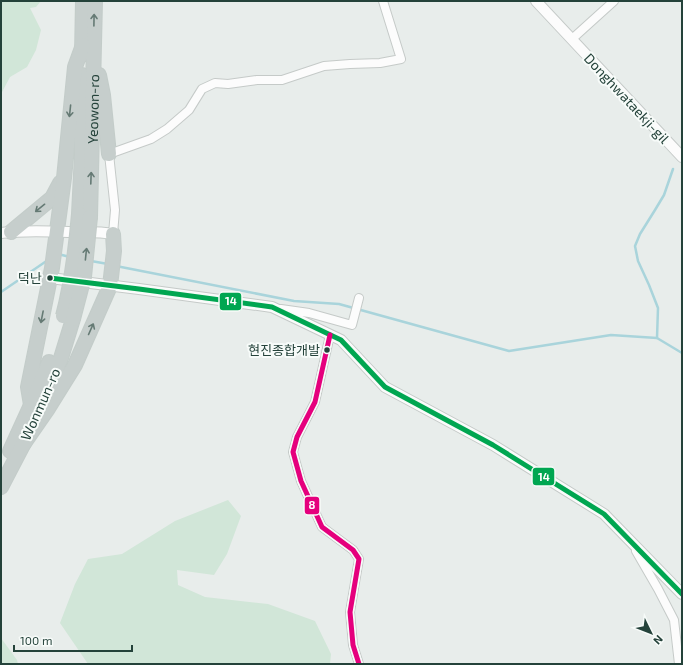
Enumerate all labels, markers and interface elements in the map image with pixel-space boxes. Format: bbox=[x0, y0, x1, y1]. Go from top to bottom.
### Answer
one-way arrow bbox=[91, 14, 98, 27]
street label: Donghwataekji-gil bbox=[581, 49, 674, 147]
street label: Yeowon-ro bbox=[83, 74, 102, 144]
one-way arrow bbox=[67, 104, 74, 117]
one-way arrow bbox=[88, 172, 95, 185]
one-way arrow bbox=[35, 203, 46, 212]
one-way arrow bbox=[82, 248, 90, 261]
place label: 덕난 bbox=[18, 270, 42, 286]
marker: 덕난 bbox=[45, 273, 55, 283]
line badge: 14 bbox=[219, 292, 242, 311]
text: 14 bbox=[225, 294, 237, 307]
one-way arrow bbox=[38, 310, 46, 323]
one-way arrow bbox=[88, 323, 95, 335]
place label: 현진종합개발 bbox=[248, 342, 320, 358]
marker: 현진종합개발 bbox=[322, 345, 332, 355]
street label: Wonmun-ro bbox=[17, 365, 63, 443]
line badge: 14 bbox=[532, 467, 555, 486]
text: 14 bbox=[538, 470, 550, 483]
line badge: 8 bbox=[304, 496, 320, 515]
text: 8 bbox=[309, 498, 316, 511]
north arrow bbox=[631, 613, 671, 653]
scale bar bbox=[14, 627, 132, 653]
text: 100 m bbox=[20, 633, 52, 647]
text: N bbox=[651, 633, 666, 648]

